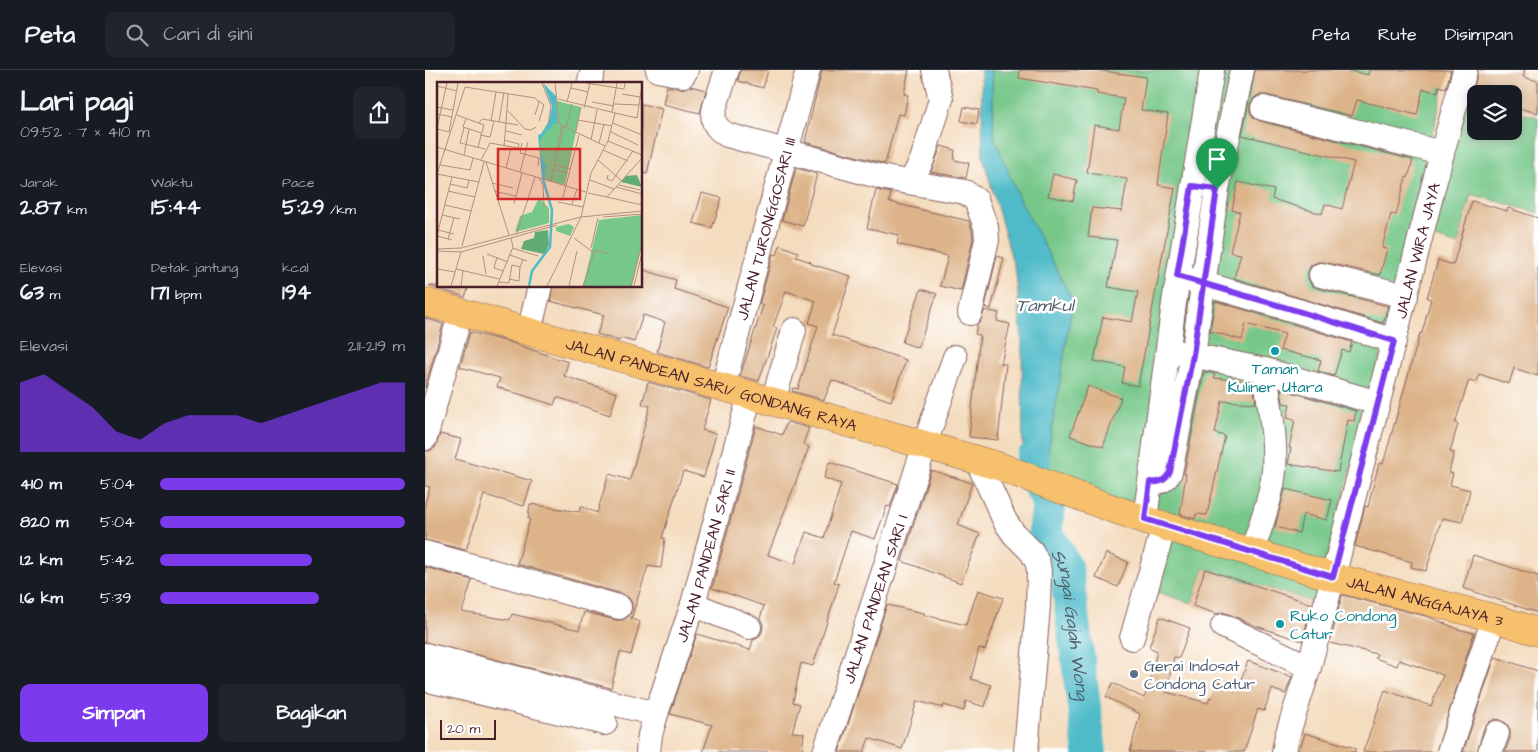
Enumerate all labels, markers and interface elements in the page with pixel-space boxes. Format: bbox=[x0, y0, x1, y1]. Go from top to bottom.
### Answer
search box bbox=[105, 12, 455, 57]
text: Peta bbox=[25, 18, 75, 52]
icon: search bbox=[123, 21, 151, 49]
text: Cari di sini bbox=[163, 21, 252, 48]
text: Peta bbox=[1312, 22, 1350, 47]
text: Rute bbox=[1378, 22, 1417, 47]
text: Disimpan bbox=[1445, 22, 1513, 47]
text: Lari pagi bbox=[20, 82, 133, 121]
inset map bbox=[437, 82, 643, 288]
map controls bbox=[1467, 85, 1522, 140]
button: layers bbox=[1467, 85, 1522, 140]
button: share bbox=[353, 87, 405, 139]
text: 09:52 · 7 × 410 m bbox=[20, 121, 150, 143]
street label: JALAN TURONGGOSARI III bbox=[731, 135, 801, 323]
pin bbox=[1196, 138, 1238, 189]
icon: arrive bbox=[1203, 145, 1231, 173]
text: Jarak bbox=[20, 173, 58, 193]
text: Waktu bbox=[151, 173, 193, 193]
text: Pace bbox=[282, 173, 314, 193]
street label: JALAN WIRA JAYA bbox=[1390, 180, 1446, 321]
text: 2.87 bbox=[20, 193, 62, 222]
text: 15:44 bbox=[151, 193, 201, 222]
text: 5:29 bbox=[282, 193, 324, 222]
text: km bbox=[62, 200, 87, 220]
text: /km bbox=[324, 200, 356, 220]
text: Elevasi bbox=[20, 258, 62, 278]
text: Detak jantung bbox=[151, 258, 238, 278]
text: kcal bbox=[282, 258, 309, 278]
text: 63 bbox=[20, 278, 44, 307]
text: 171 bbox=[151, 278, 169, 307]
text: 194 bbox=[282, 278, 311, 307]
text: m bbox=[44, 285, 60, 305]
text: bpm bbox=[169, 285, 201, 305]
water label: Tamkul bbox=[1016, 293, 1076, 318]
street label: JALAN PANDEAN SARI/ GONDANG RAYA bbox=[563, 333, 859, 437]
text: Elevasi bbox=[20, 335, 68, 357]
text: 211–219 m bbox=[348, 335, 405, 357]
marker: Taman Kuliner Utara bbox=[1269, 345, 1281, 357]
place label: Taman Kuliner Utara bbox=[1227, 358, 1323, 398]
street label: JALAN PANDEAN SARI II bbox=[671, 467, 741, 645]
text: 410 m bbox=[20, 473, 62, 495]
text: 5:04 bbox=[100, 473, 135, 495]
text: 820 m bbox=[20, 511, 68, 533]
text: 5:04 bbox=[100, 511, 135, 533]
street label: JALAN PANDEAN SARI I bbox=[838, 512, 914, 687]
water label: Sungai Gajah Wong bbox=[1044, 545, 1095, 704]
text: 1.2 km bbox=[20, 549, 62, 571]
text: 5:42 bbox=[100, 549, 134, 571]
street label: JALAN ANGGAJAYA 3 bbox=[1344, 571, 1506, 632]
text: 1.6 km bbox=[20, 587, 63, 609]
text: 5:39 bbox=[100, 587, 131, 609]
place label: Ruko Condong Catur bbox=[1290, 605, 1397, 645]
marker: Ruko Condong Catur bbox=[1274, 618, 1286, 630]
place label: Gerai Indosat Condong Catur bbox=[1144, 655, 1255, 696]
marker: Gerai Indosat Condong Catur bbox=[1128, 668, 1140, 680]
button: Simpan bbox=[20, 684, 208, 742]
button: Bagikan bbox=[218, 684, 405, 742]
scale bar bbox=[440, 717, 496, 740]
text: 20 m bbox=[447, 719, 480, 739]

